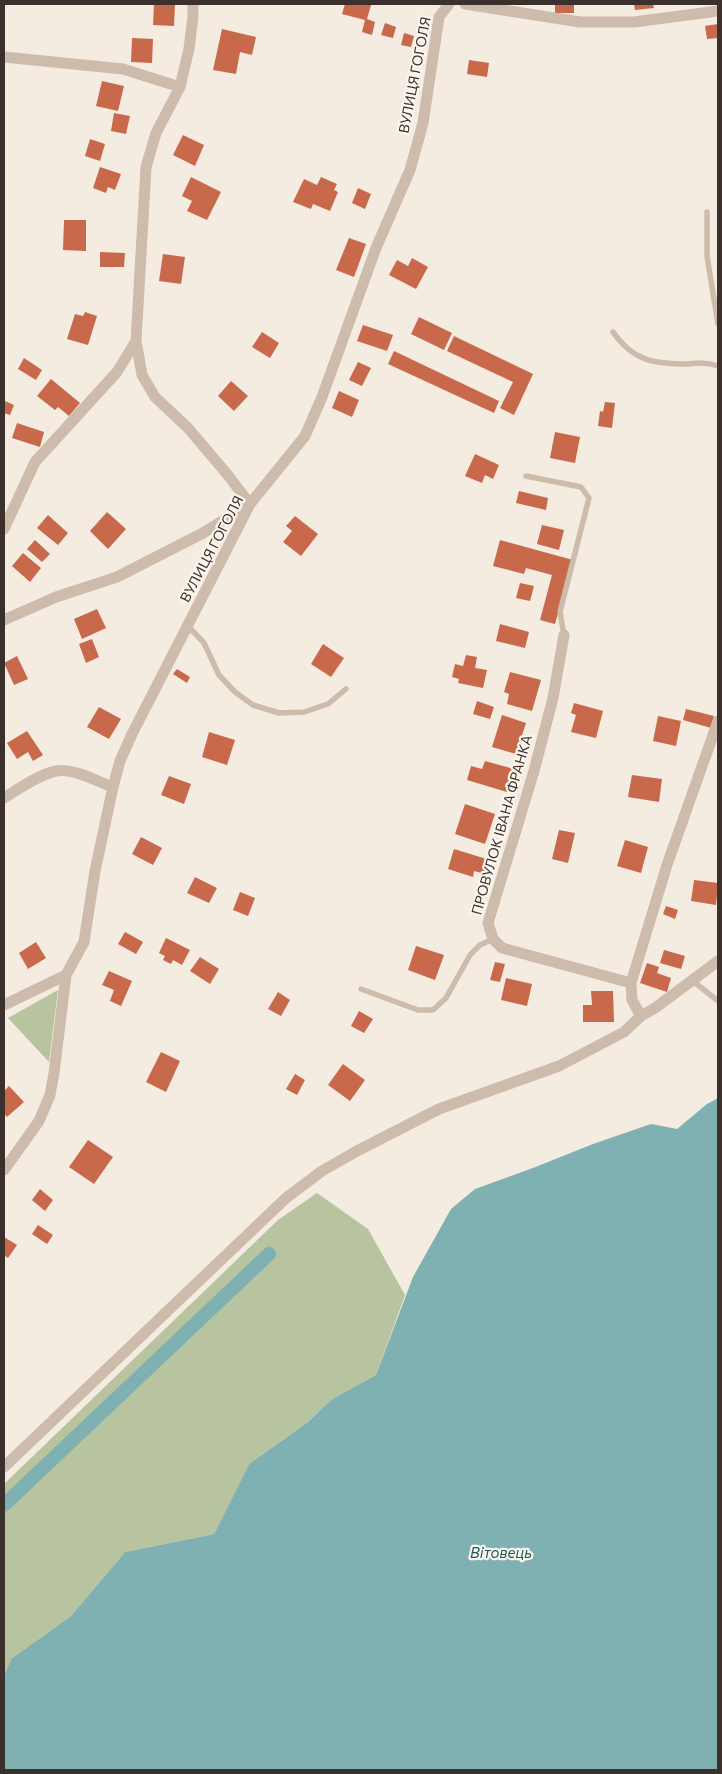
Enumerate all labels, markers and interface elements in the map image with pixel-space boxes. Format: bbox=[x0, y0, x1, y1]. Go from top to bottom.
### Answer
street label: ВУЛИЦЯ ГОГОЛЯ bbox=[395, 15, 435, 135]
street label: ВУЛИЦЯ ГОГОЛЯ bbox=[177, 493, 247, 605]
street label: ПРОВУЛОК ІВАНА ФРАНКА bbox=[468, 733, 536, 917]
water label: Вітовець bbox=[470, 1544, 532, 1562]

